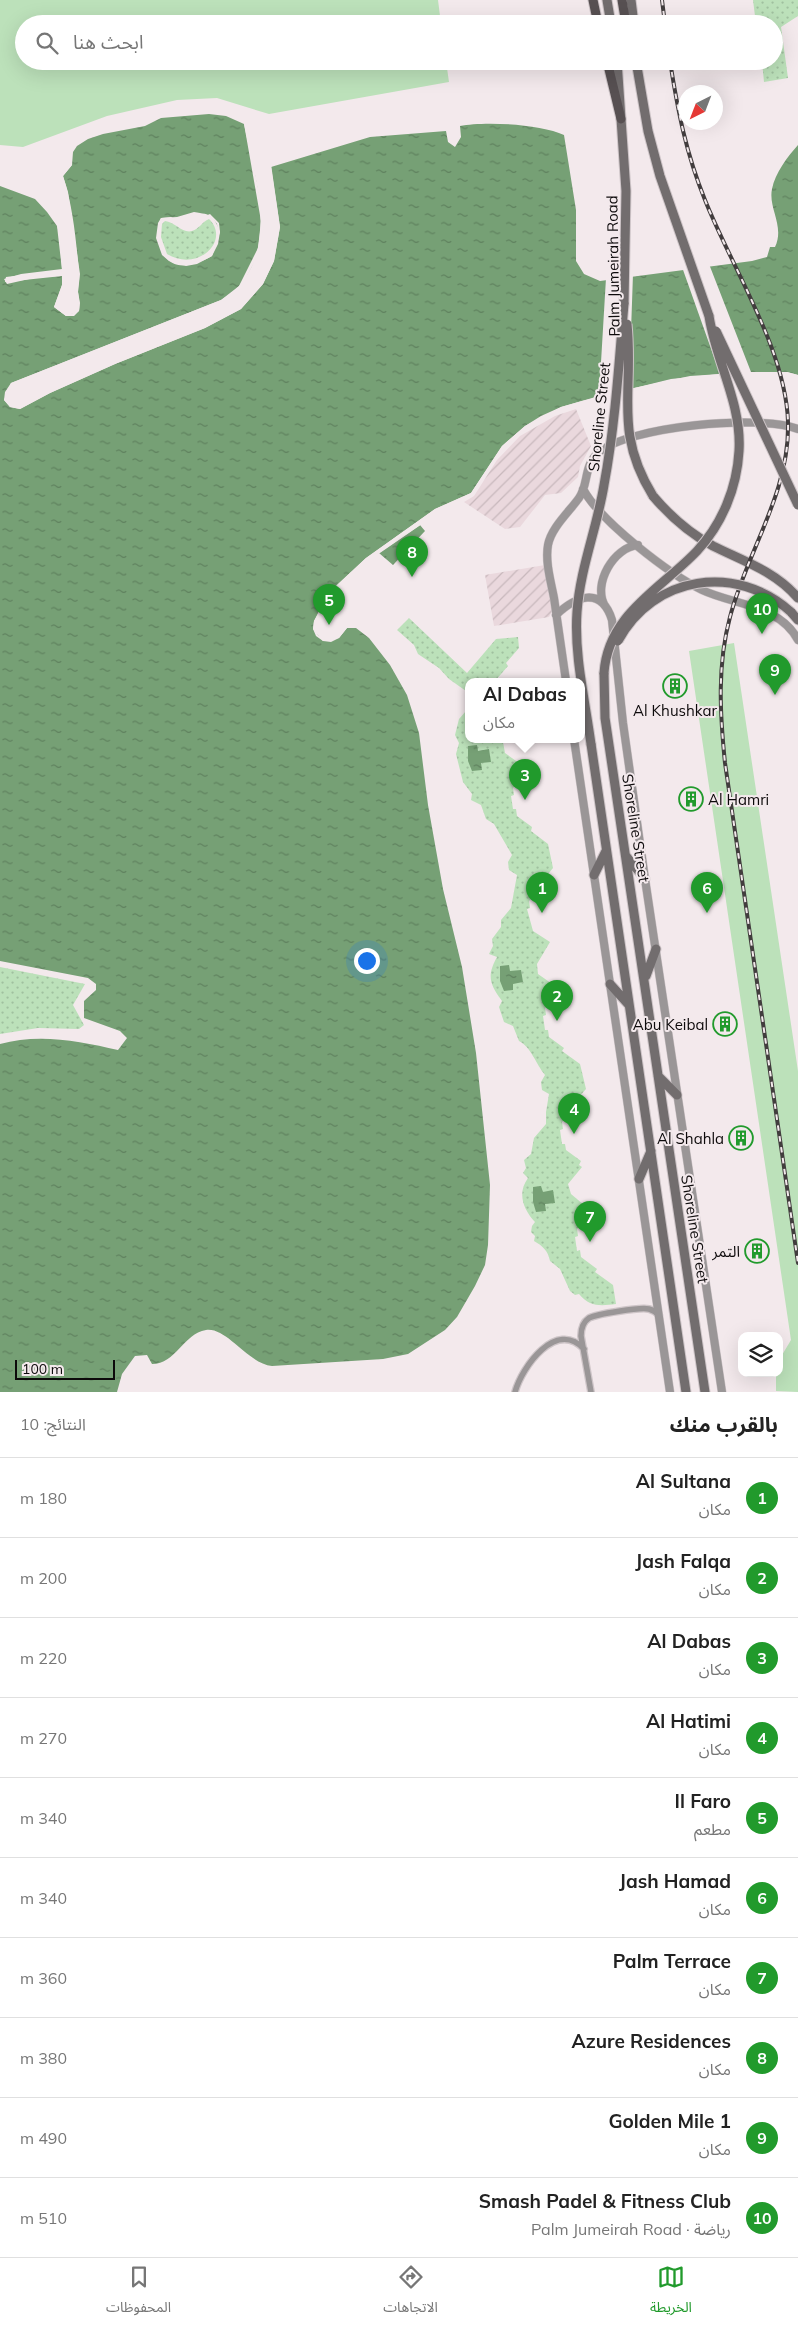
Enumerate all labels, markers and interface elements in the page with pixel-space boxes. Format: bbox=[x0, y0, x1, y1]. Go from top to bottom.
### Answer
search box bbox=[15, 15, 783, 70]
icon: search bbox=[33, 29, 61, 57]
text: ابحث هنا bbox=[73, 30, 143, 54]
north arrow bbox=[678, 85, 723, 130]
street label: Palm Jumeirah Road bbox=[602, 195, 624, 337]
street label: Shoreline Street bbox=[584, 361, 614, 473]
pin: 8 bbox=[396, 536, 428, 577]
pin: 5 bbox=[313, 584, 345, 625]
pin: 10 bbox=[746, 593, 778, 634]
pin: 9 bbox=[759, 654, 791, 695]
building icon: Al Khushkar bbox=[662, 673, 688, 699]
popup bbox=[465, 678, 585, 743]
text: Al Dabas bbox=[483, 682, 567, 706]
place label: Al Khushkar bbox=[633, 701, 717, 720]
text: مكان bbox=[483, 712, 515, 732]
pin: 3 bbox=[509, 759, 541, 800]
street label: Shoreline Street bbox=[618, 772, 654, 884]
building icon: Al Hamri bbox=[678, 786, 704, 812]
place label: Al Hamri bbox=[708, 790, 769, 809]
pin: 1 bbox=[526, 872, 558, 913]
pin: 6 bbox=[691, 872, 723, 913]
your location bbox=[354, 948, 380, 974]
pin: 2 bbox=[541, 980, 573, 1021]
building icon: Abu Keibal bbox=[712, 1011, 738, 1037]
place label: Abu Keibal bbox=[633, 1015, 708, 1034]
pin: 4 bbox=[558, 1093, 590, 1134]
building icon: Al Shahla bbox=[728, 1125, 754, 1151]
place label: Al Shahla bbox=[657, 1129, 724, 1148]
street label: Shoreline Street bbox=[677, 1173, 713, 1285]
pin: 7 bbox=[574, 1201, 606, 1242]
building icon: التمر bbox=[744, 1238, 770, 1264]
place label: التمر bbox=[711, 1242, 740, 1261]
map controls bbox=[738, 1332, 783, 1377]
button: layers bbox=[738, 1332, 783, 1377]
scale bar bbox=[15, 1357, 115, 1380]
text: 100 m bbox=[22, 1360, 63, 1378]
text: بالقرب منك bbox=[670, 1411, 778, 1437]
text: النتائج: 10 bbox=[20, 1414, 86, 1434]
text: Al Sultana bbox=[636, 1469, 731, 1493]
text: 180 m bbox=[20, 1488, 67, 1508]
text: 1 bbox=[757, 1488, 767, 1508]
text: مكان bbox=[699, 1499, 731, 1519]
text: Jash Falqa bbox=[635, 1549, 731, 1573]
text: 200 m bbox=[20, 1568, 67, 1588]
text: 2 bbox=[757, 1568, 767, 1588]
text: مكان bbox=[699, 1579, 731, 1599]
text: Al Dabas bbox=[647, 1629, 731, 1653]
text: 220 m bbox=[20, 1648, 67, 1668]
text: 3 bbox=[757, 1648, 767, 1668]
text: مكان bbox=[699, 1659, 731, 1679]
text: Al Hatimi bbox=[646, 1709, 731, 1733]
text: 270 m bbox=[20, 1728, 67, 1748]
text: 4 bbox=[757, 1728, 767, 1748]
text: مكان bbox=[699, 1739, 731, 1759]
text: Il Faro bbox=[675, 1789, 731, 1813]
text: 340 m bbox=[20, 1808, 67, 1828]
text: 5 bbox=[757, 1808, 767, 1828]
text: مطعم bbox=[694, 1819, 731, 1839]
text: Jash Hamad bbox=[619, 1869, 731, 1893]
text: 340 m bbox=[20, 1888, 67, 1908]
text: 6 bbox=[757, 1888, 767, 1908]
text: مكان bbox=[699, 1899, 731, 1919]
text: Palm Terrace bbox=[613, 1949, 731, 1973]
text: 360 m bbox=[20, 1968, 67, 1988]
text: 7 bbox=[757, 1968, 767, 1988]
text: مكان bbox=[699, 1979, 731, 1999]
text: Azure Residences bbox=[572, 2029, 731, 2053]
text: 380 m bbox=[20, 2048, 67, 2068]
text: 8 bbox=[757, 2048, 767, 2068]
text: مكان bbox=[699, 2059, 731, 2079]
text: Golden Mile 1 bbox=[608, 2109, 731, 2133]
text: 490 m bbox=[20, 2128, 67, 2148]
text: 9 bbox=[757, 2128, 767, 2148]
text: مكان bbox=[699, 2139, 731, 2159]
text: Smash Padel & Fitness Club bbox=[479, 2189, 731, 2213]
text: 510 m bbox=[20, 2208, 67, 2228]
text: 10 bbox=[752, 2208, 772, 2228]
text: رياضة · Palm Jumeirah Road bbox=[531, 2219, 731, 2239]
tab: المحفوظات bbox=[106, 2263, 171, 2322]
tab: الاتجاهات bbox=[383, 2263, 438, 2322]
tab: الخريطة bbox=[650, 2263, 692, 2322]

